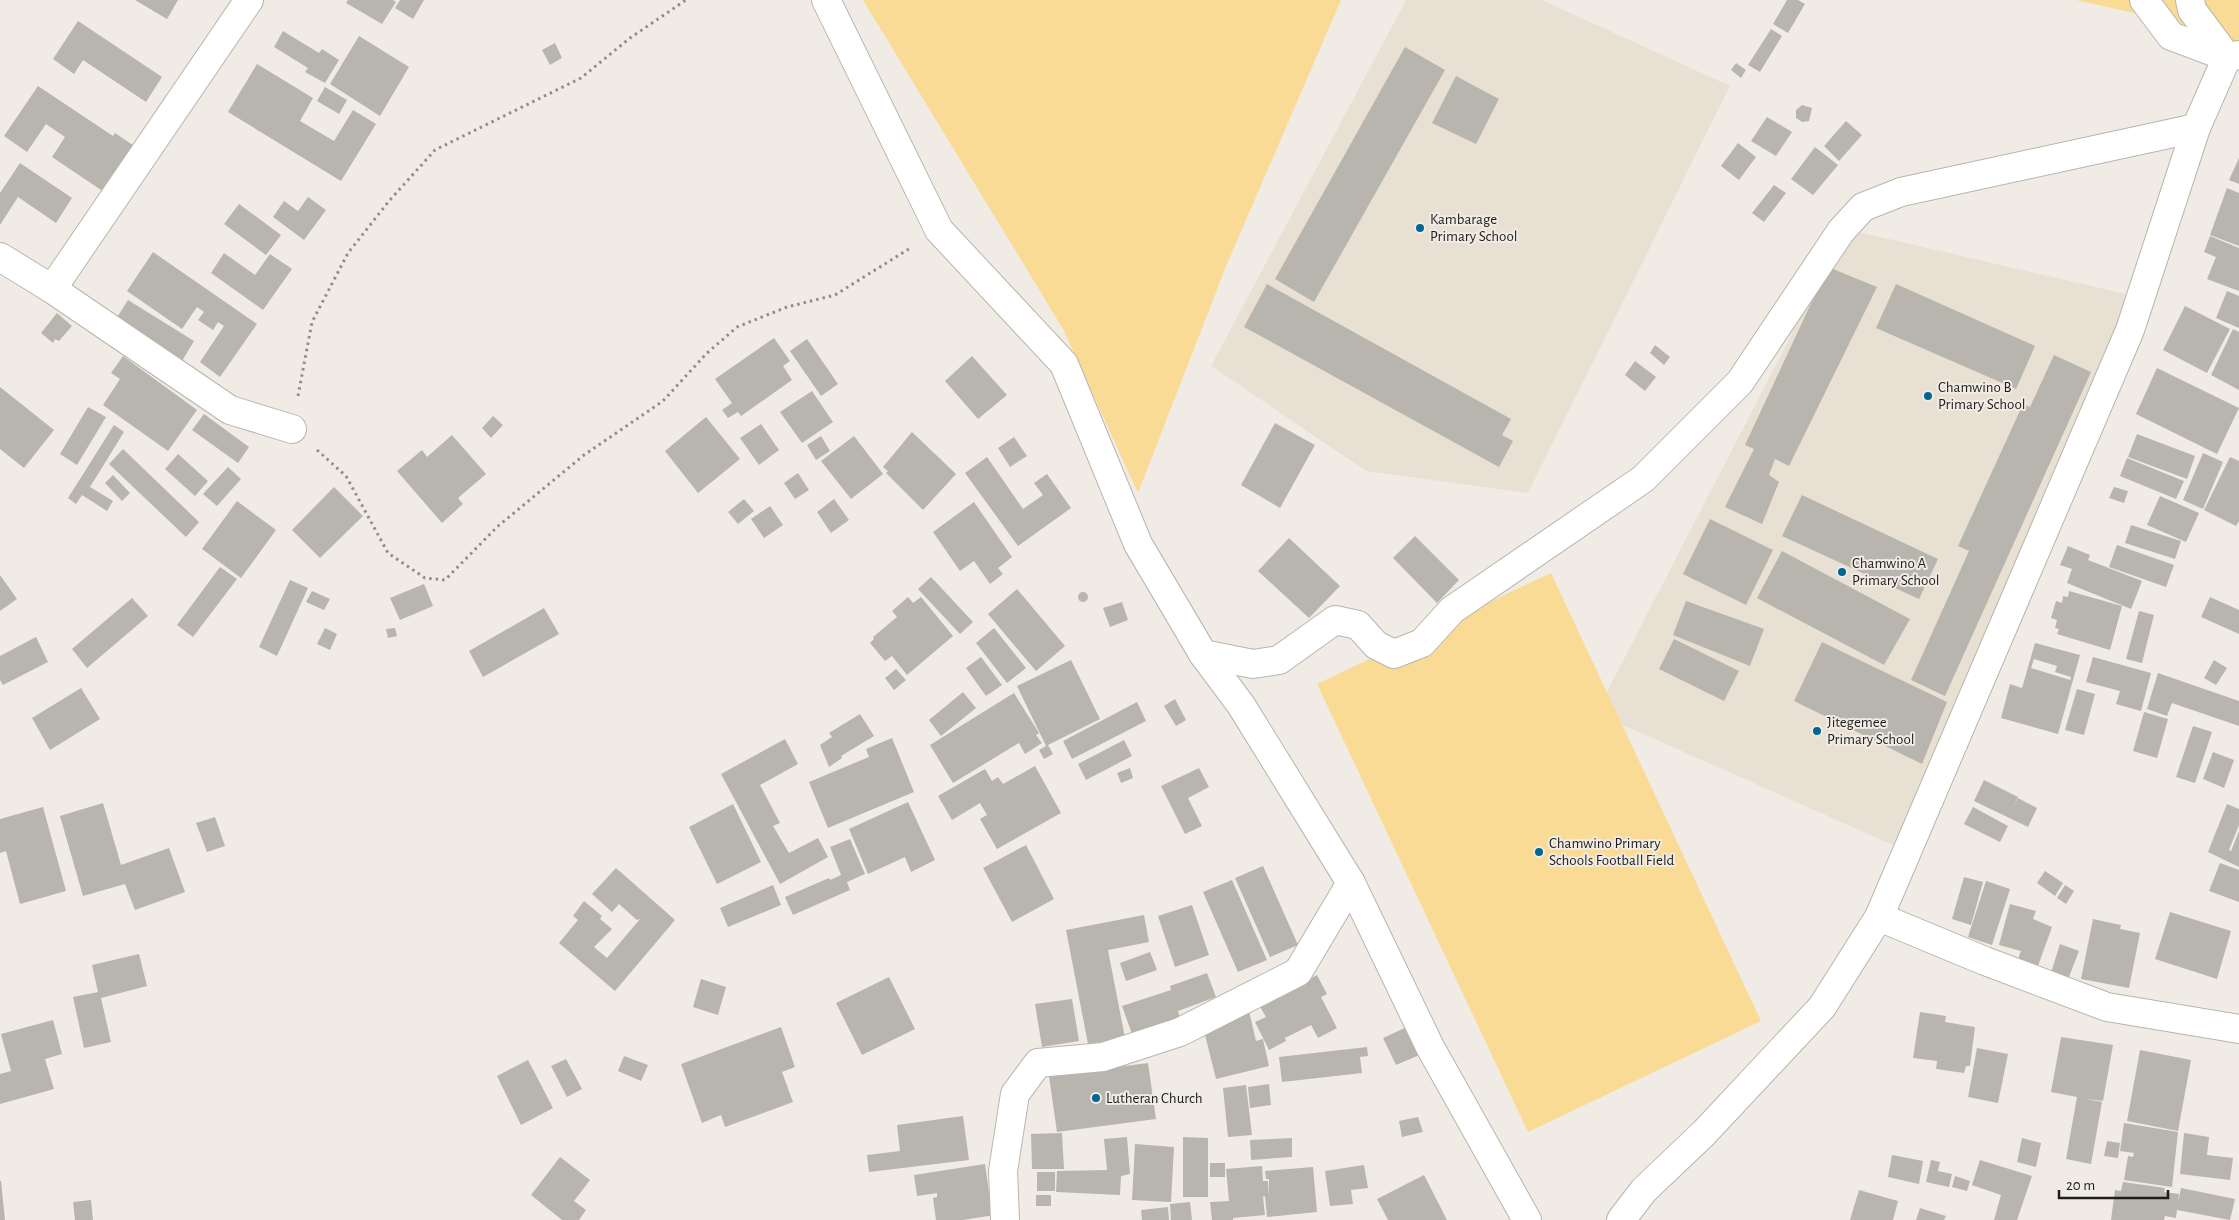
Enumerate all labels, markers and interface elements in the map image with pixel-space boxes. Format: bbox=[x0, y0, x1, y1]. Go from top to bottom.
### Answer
place label: Kambarage Primary School bbox=[1430, 212, 1518, 244]
marker: Kambarage Primary School bbox=[1414, 222, 1426, 234]
place label: Chamwino B Primary School bbox=[1938, 380, 2026, 412]
marker: Chamwino B Primary School bbox=[1922, 390, 1934, 402]
place label: Chamwino A Primary School bbox=[1852, 556, 1940, 588]
marker: Chamwino A Primary School bbox=[1836, 566, 1848, 578]
place label: Jitegemee Primary School bbox=[1827, 715, 1915, 747]
marker: Jitegemee Primary School bbox=[1811, 725, 1823, 737]
place label: Chamwino Primary Schools Football Field bbox=[1549, 836, 1675, 868]
marker: Chamwino Primary Schools Football Field bbox=[1533, 846, 1545, 858]
place label: Lutheran Church bbox=[1106, 1091, 1203, 1106]
marker: Lutheran Church bbox=[1090, 1092, 1102, 1104]
scale bar bbox=[2059, 1168, 2168, 1200]
text: 20 m bbox=[2066, 1178, 2095, 1193]

